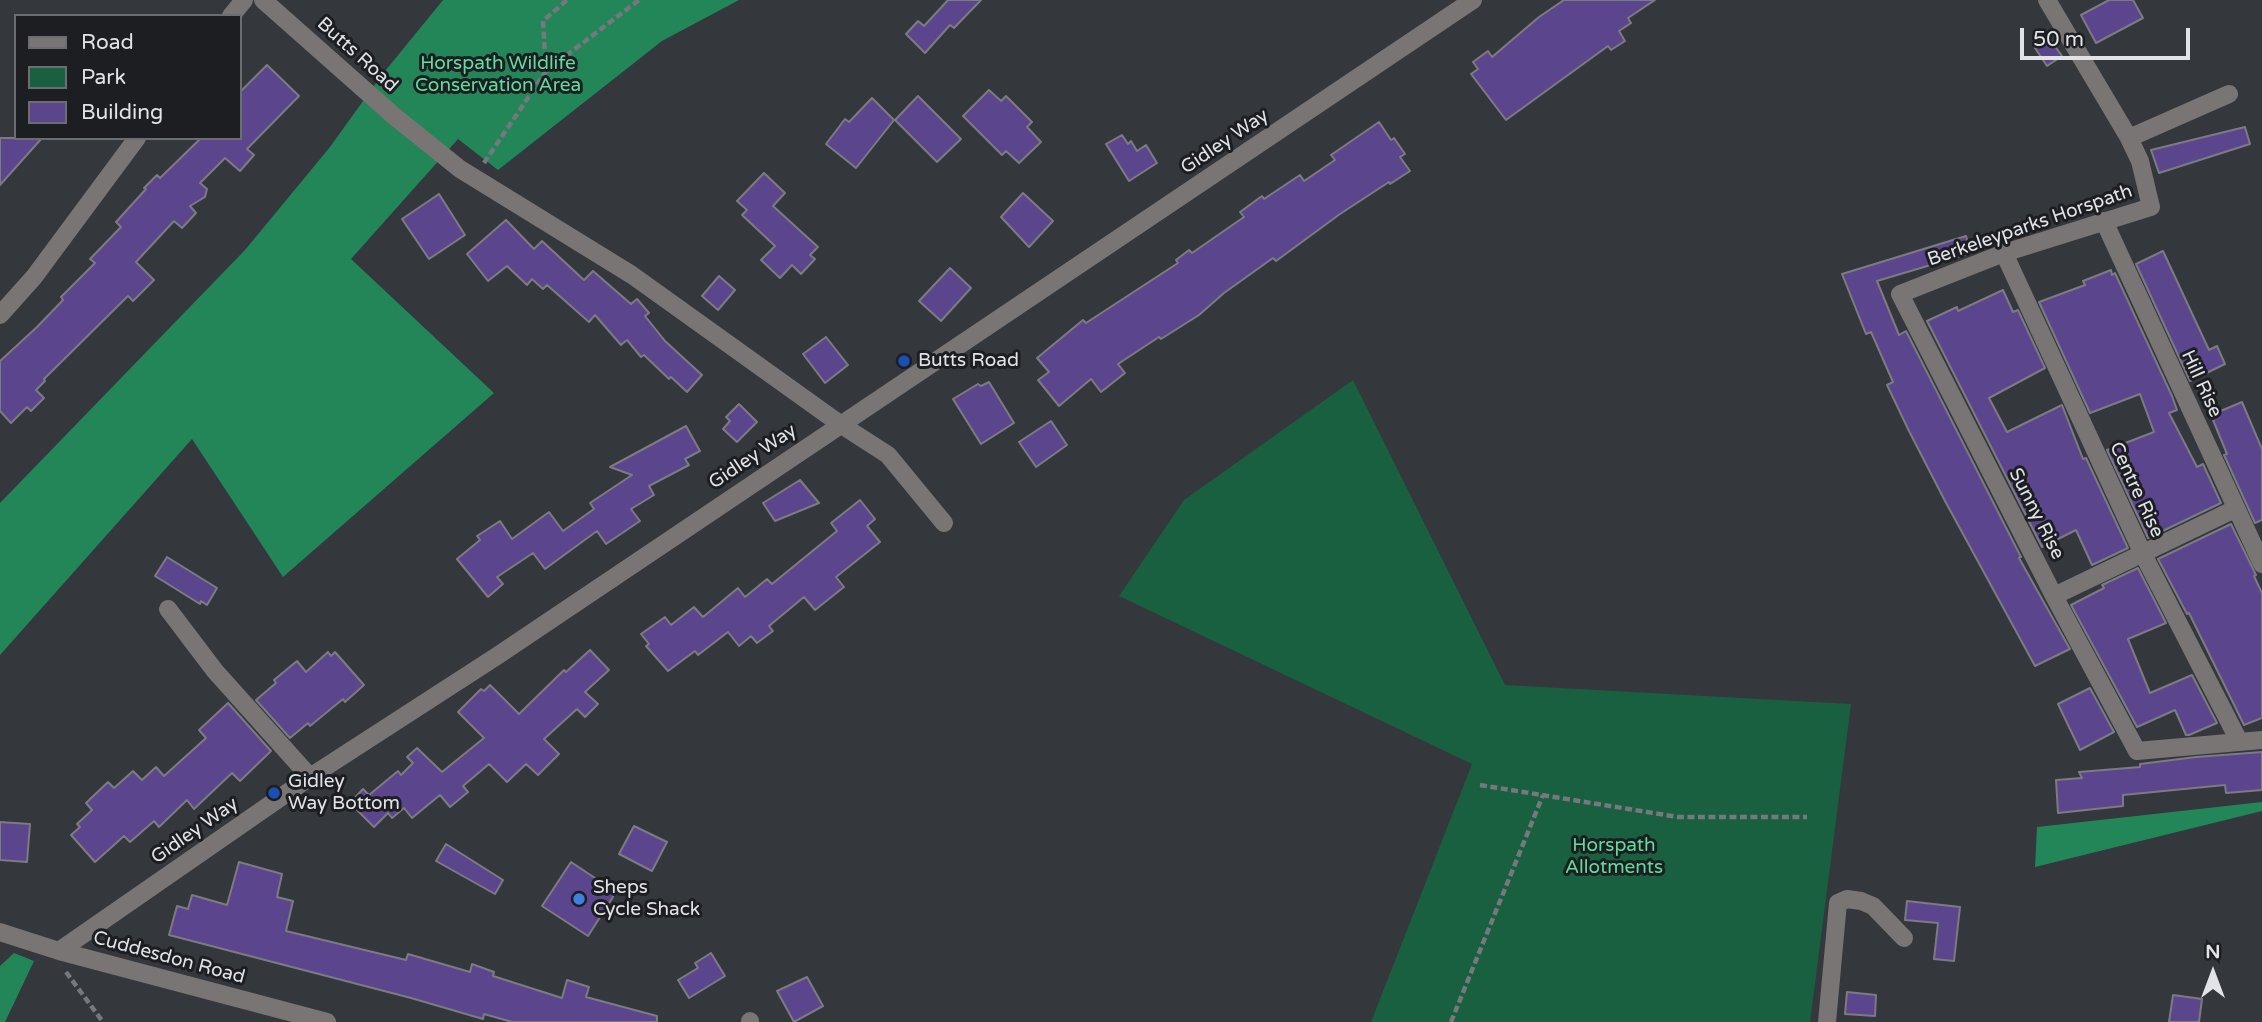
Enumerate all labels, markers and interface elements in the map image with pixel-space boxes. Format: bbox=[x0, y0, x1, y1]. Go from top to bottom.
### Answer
street label: Butts Road bbox=[312, 13, 402, 97]
legend bbox=[14, 14, 242, 140]
scale bar bbox=[2024, 14, 2194, 58]
text: 50 m bbox=[2033, 27, 2084, 52]
text: Road bbox=[81, 30, 134, 55]
park label: Horspath Wildlife Conservation Area bbox=[415, 53, 581, 97]
text: Park bbox=[81, 65, 126, 90]
text: Building bbox=[81, 100, 163, 125]
street label: Gidley Way bbox=[1177, 104, 1273, 180]
street label: Berkeleyparks Horspath bbox=[1925, 180, 2135, 272]
street label: Hill Rise bbox=[2176, 347, 2226, 421]
place label: Butts Road bbox=[918, 350, 1019, 372]
marker: Butts Road bbox=[896, 353, 912, 369]
street label: Gidley Way bbox=[705, 419, 801, 495]
street label: Centre Rise bbox=[2104, 438, 2168, 542]
street label: Sunny Rise bbox=[2003, 465, 2069, 563]
place label: Gidley Way Bottom bbox=[288, 771, 400, 815]
marker: Gidley Way Bottom bbox=[266, 785, 282, 801]
street label: Gidley Way bbox=[147, 793, 243, 869]
park label: Horspath Allotments bbox=[1565, 835, 1663, 879]
place label: Sheps Cycle Shack bbox=[593, 877, 700, 921]
marker: Sheps Cycle Shack bbox=[571, 891, 587, 907]
street label: Cuddesdon Road bbox=[91, 927, 247, 989]
north arrow bbox=[2178, 938, 2248, 1008]
text: N bbox=[2205, 941, 2221, 963]

